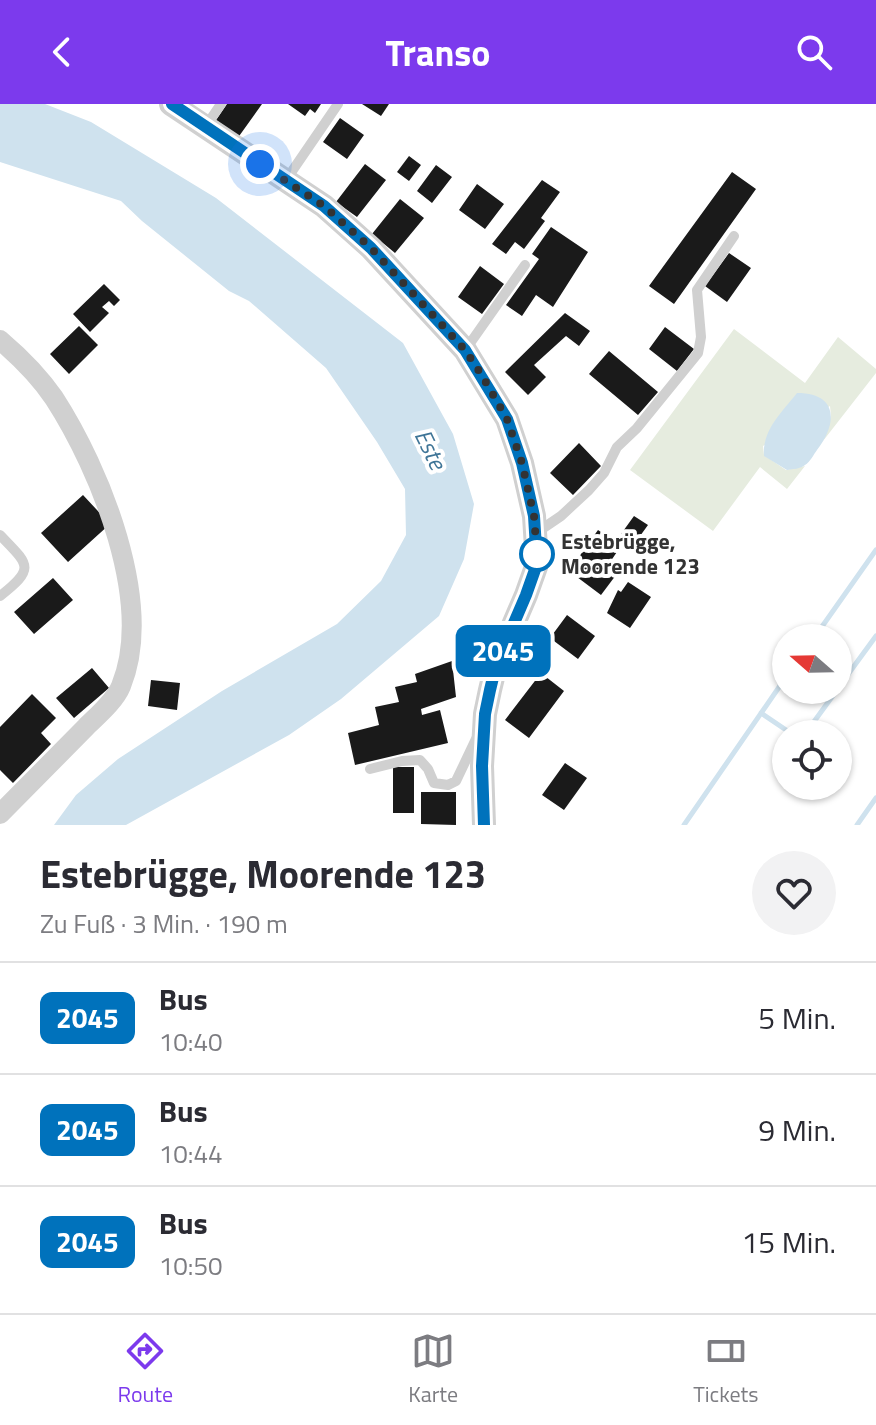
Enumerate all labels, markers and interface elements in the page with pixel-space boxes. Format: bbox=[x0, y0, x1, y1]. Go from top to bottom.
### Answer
text: Transo bbox=[386, 25, 490, 80]
icon: back bbox=[40, 30, 84, 74]
icon: search bbox=[792, 30, 836, 74]
your location bbox=[240, 144, 280, 184]
water label: Este bbox=[406, 423, 457, 477]
place label: Estebrügge, Moorende 123 bbox=[561, 524, 700, 583]
marker: Estebrügge, Moorende 123 bbox=[520, 537, 554, 571]
north arrow bbox=[772, 624, 852, 704]
map controls bbox=[772, 624, 852, 800]
line badge: 2045 bbox=[447, 625, 559, 677]
text: 2045 bbox=[472, 629, 534, 672]
button: locate bbox=[772, 720, 852, 800]
text: Estebrügge, Moorende 123 bbox=[40, 845, 486, 903]
button: heart bbox=[752, 851, 836, 935]
text: Zu Fuß · 3 Min. · 190 m bbox=[40, 904, 288, 943]
text: Bus bbox=[159, 976, 208, 1022]
text: 5 Min. bbox=[758, 995, 836, 1041]
text: 2045 bbox=[56, 996, 119, 1039]
text: 10:40 bbox=[159, 1022, 223, 1061]
text: Bus bbox=[159, 1088, 208, 1134]
text: 9 Min. bbox=[758, 1107, 836, 1153]
text: 2045 bbox=[56, 1108, 119, 1151]
text: 10:44 bbox=[159, 1134, 223, 1173]
text: Bus bbox=[159, 1200, 208, 1246]
text: 15 Min. bbox=[741, 1219, 836, 1265]
text: 2045 bbox=[56, 1220, 119, 1263]
text: 10:50 bbox=[159, 1246, 223, 1285]
tab: Route bbox=[118, 1329, 173, 1411]
tab: Karte bbox=[408, 1329, 458, 1411]
tab: Tickets bbox=[693, 1329, 758, 1411]

